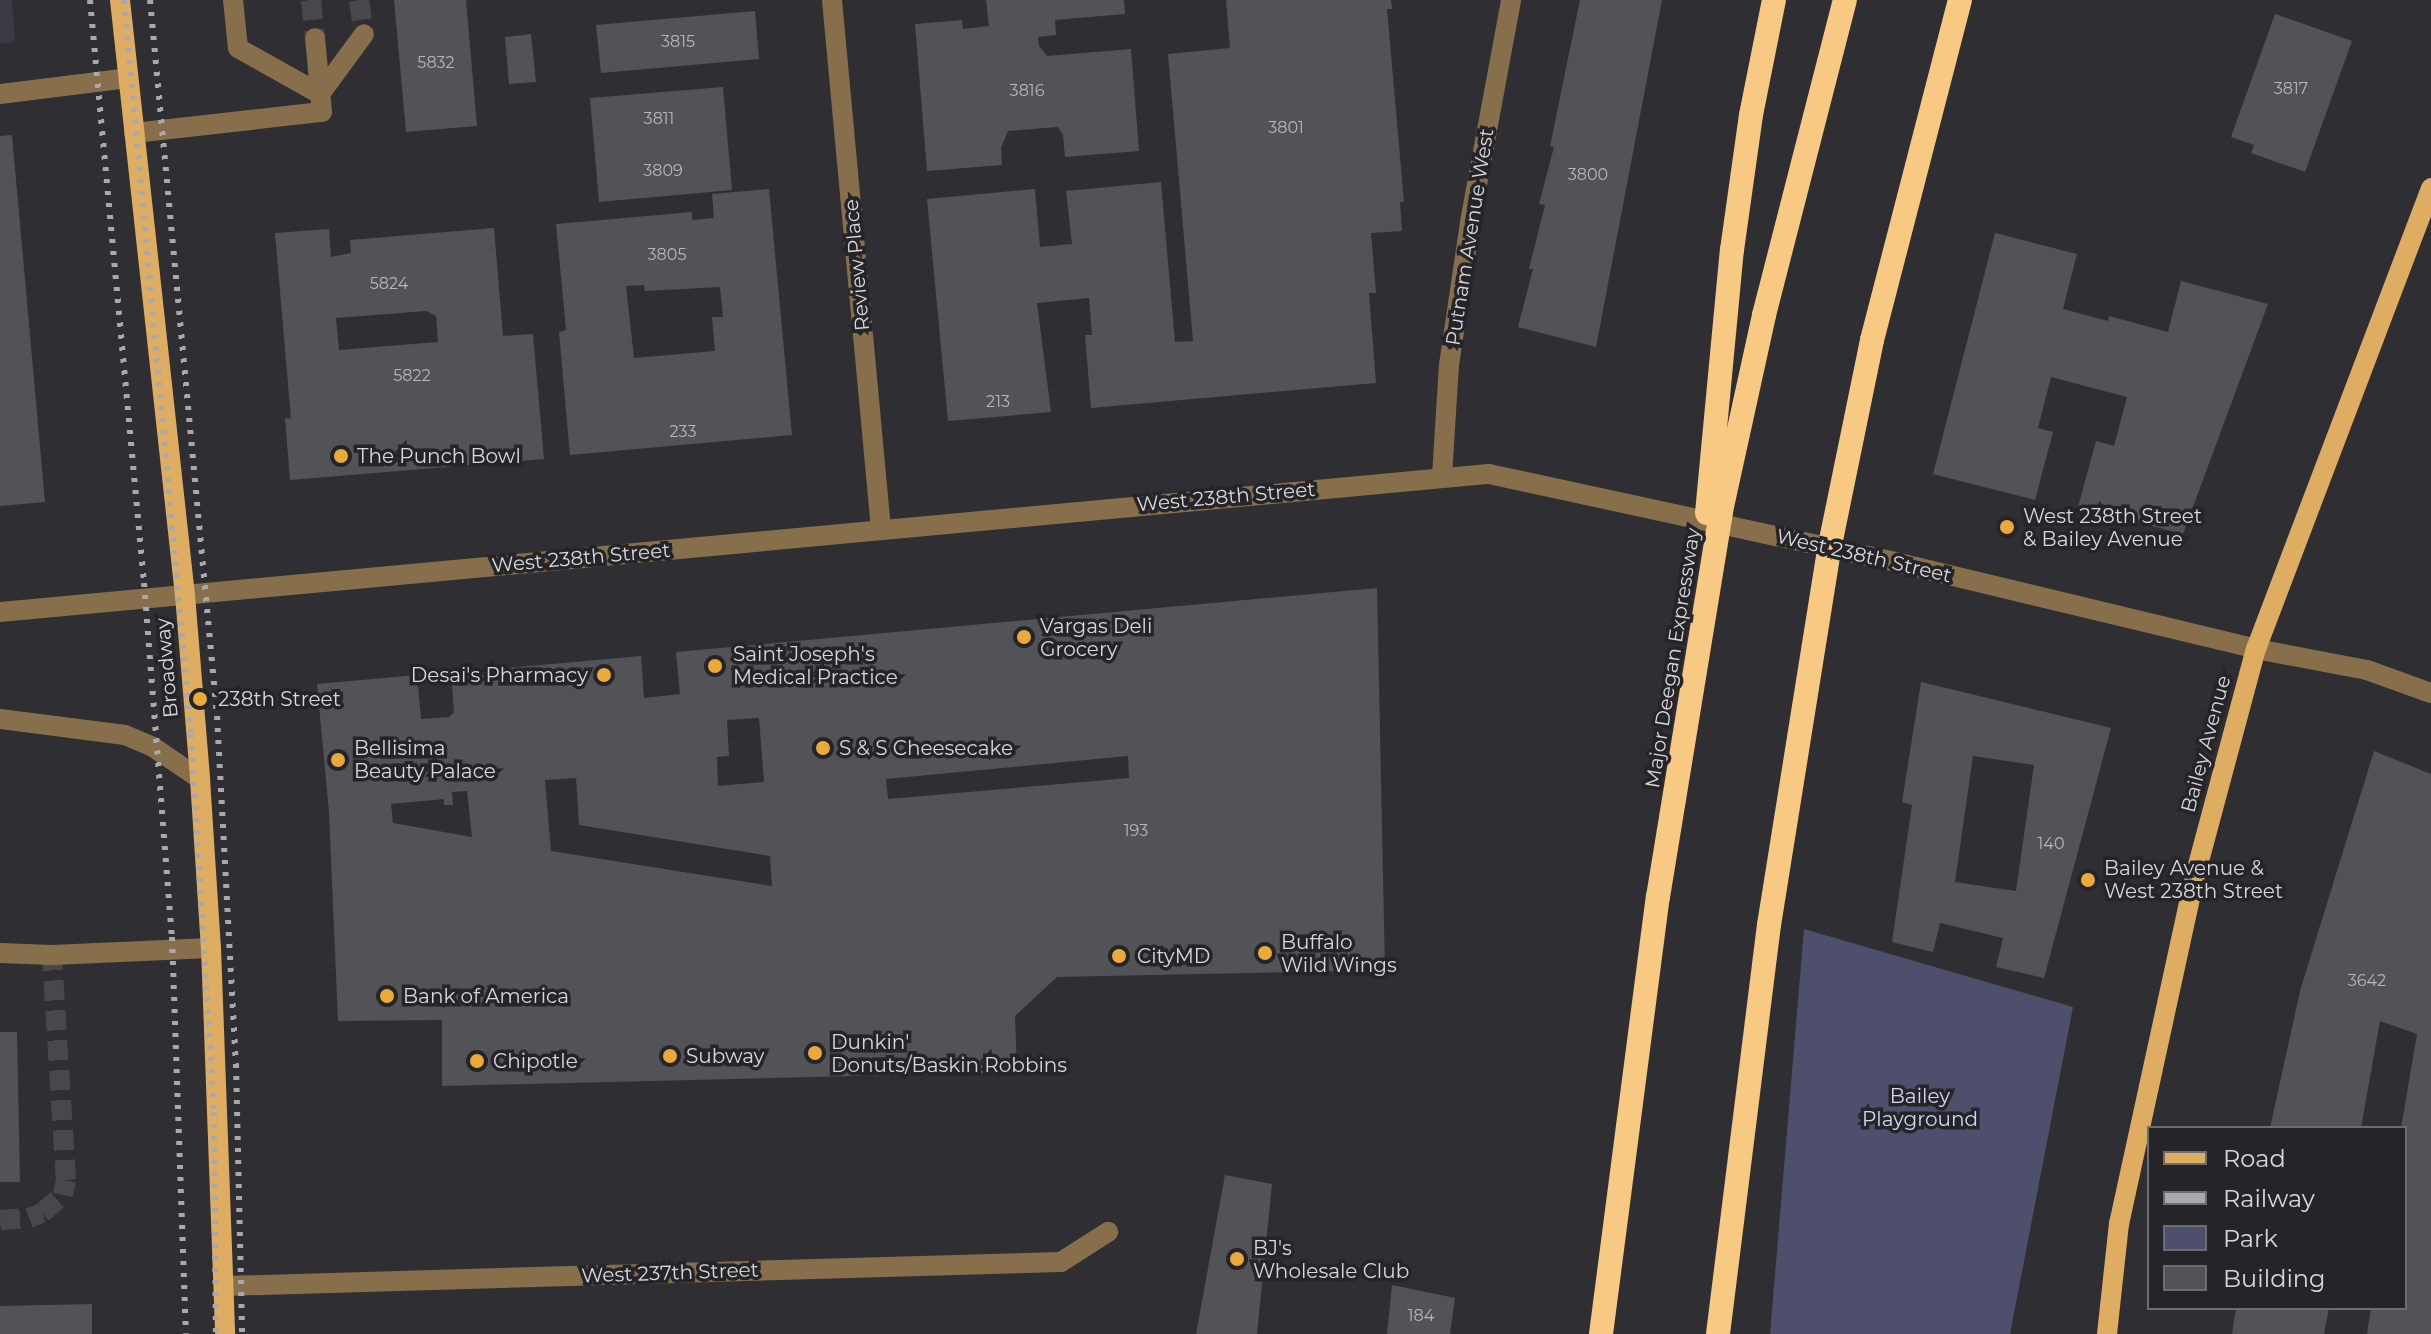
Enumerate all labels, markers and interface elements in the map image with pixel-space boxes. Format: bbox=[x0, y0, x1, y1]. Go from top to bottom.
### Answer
house number: 3815 bbox=[661, 32, 695, 52]
house number: 5832 bbox=[417, 53, 455, 73]
house number: 3817 bbox=[2274, 79, 2308, 99]
house number: 3816 bbox=[1010, 81, 1044, 101]
house number: 3811 bbox=[644, 109, 674, 129]
house number: 3801 bbox=[1268, 118, 1304, 138]
street label: Putnam Avenue West bbox=[1441, 127, 1499, 347]
house number: 3809 bbox=[643, 161, 683, 181]
house number: 3800 bbox=[1568, 165, 1608, 185]
street label: Review Place bbox=[839, 198, 875, 332]
house number: 3805 bbox=[648, 245, 686, 265]
house number: 5824 bbox=[370, 274, 408, 294]
house number: 5822 bbox=[393, 366, 431, 386]
house number: 213 bbox=[986, 392, 1010, 412]
house number: 233 bbox=[669, 422, 697, 442]
place label: The Punch Bowl bbox=[357, 444, 521, 468]
marker: The Punch Bowl bbox=[332, 447, 350, 465]
street label: West 238th Street bbox=[1136, 477, 1316, 517]
place label: West 238th Street & Bailey Avenue bbox=[2023, 504, 2202, 551]
marker: West 238th Street & Bailey Avenue bbox=[1998, 518, 2016, 536]
street label: West 238th Street bbox=[1774, 524, 1954, 588]
street label: Major Deegan Expressway bbox=[1641, 526, 1705, 790]
street label: West 238th Street bbox=[491, 538, 671, 578]
place label: Vargas Deli Grocery bbox=[1040, 614, 1152, 661]
street label: Broadway bbox=[151, 617, 183, 719]
marker: Vargas Deli Grocery bbox=[1015, 628, 1033, 646]
place label: Saint Joseph's Medical Practice bbox=[733, 642, 898, 689]
marker: Saint Joseph's Medical Practice bbox=[704, 655, 726, 677]
place label: Desai's Pharmacy bbox=[411, 663, 588, 687]
marker: Desai's Pharmacy bbox=[595, 666, 613, 684]
street label: Bailey Avenue bbox=[2176, 673, 2236, 815]
place label: 238th Street bbox=[218, 687, 341, 711]
marker: 238th Street bbox=[189, 688, 211, 710]
place label: Bellisima Beauty Palace bbox=[354, 736, 496, 783]
place label: S & S Cheesecake bbox=[839, 736, 1013, 760]
marker: S & S Cheesecake bbox=[814, 739, 832, 757]
marker: Bellisima Beauty Palace bbox=[329, 751, 347, 769]
house number: 193 bbox=[1124, 821, 1148, 841]
house number: 140 bbox=[2038, 834, 2064, 854]
place label: Bailey Avenue & West 238th Street bbox=[2104, 856, 2283, 903]
marker: Bailey Avenue & West 238th Street bbox=[2079, 871, 2097, 889]
place label: Buffalo Wild Wings bbox=[1281, 930, 1397, 977]
place label: CityMD bbox=[1137, 944, 1210, 968]
marker: Buffalo Wild Wings bbox=[1256, 944, 1274, 962]
marker: CityMD bbox=[1108, 945, 1130, 967]
house number: 3642 bbox=[2348, 971, 2386, 991]
place label: Bank of America bbox=[403, 984, 569, 1008]
marker: Bank of America bbox=[378, 987, 396, 1005]
place label: Dunkin' Donuts/Baskin Robbins bbox=[831, 1030, 1067, 1077]
place label: Subway bbox=[686, 1044, 764, 1068]
marker: Dunkin' Donuts/Baskin Robbins bbox=[806, 1044, 824, 1062]
marker: Subway bbox=[661, 1047, 679, 1065]
place label: Chipotle bbox=[493, 1049, 578, 1073]
marker: Chipotle bbox=[468, 1052, 486, 1070]
park label: Bailey Playground bbox=[1862, 1084, 1978, 1131]
legend bbox=[2147, 1126, 2407, 1310]
text: Road bbox=[2223, 1144, 2286, 1173]
text: Railway bbox=[2223, 1184, 2315, 1213]
text: Park bbox=[2223, 1224, 2278, 1253]
place label: BJ's Wholesale Club bbox=[1253, 1236, 1409, 1283]
marker: BJ's Wholesale Club bbox=[1228, 1250, 1246, 1268]
street label: West 237th Street bbox=[581, 1258, 759, 1288]
text: Building bbox=[2223, 1264, 2326, 1293]
house number: 184 bbox=[1408, 1306, 1434, 1326]

